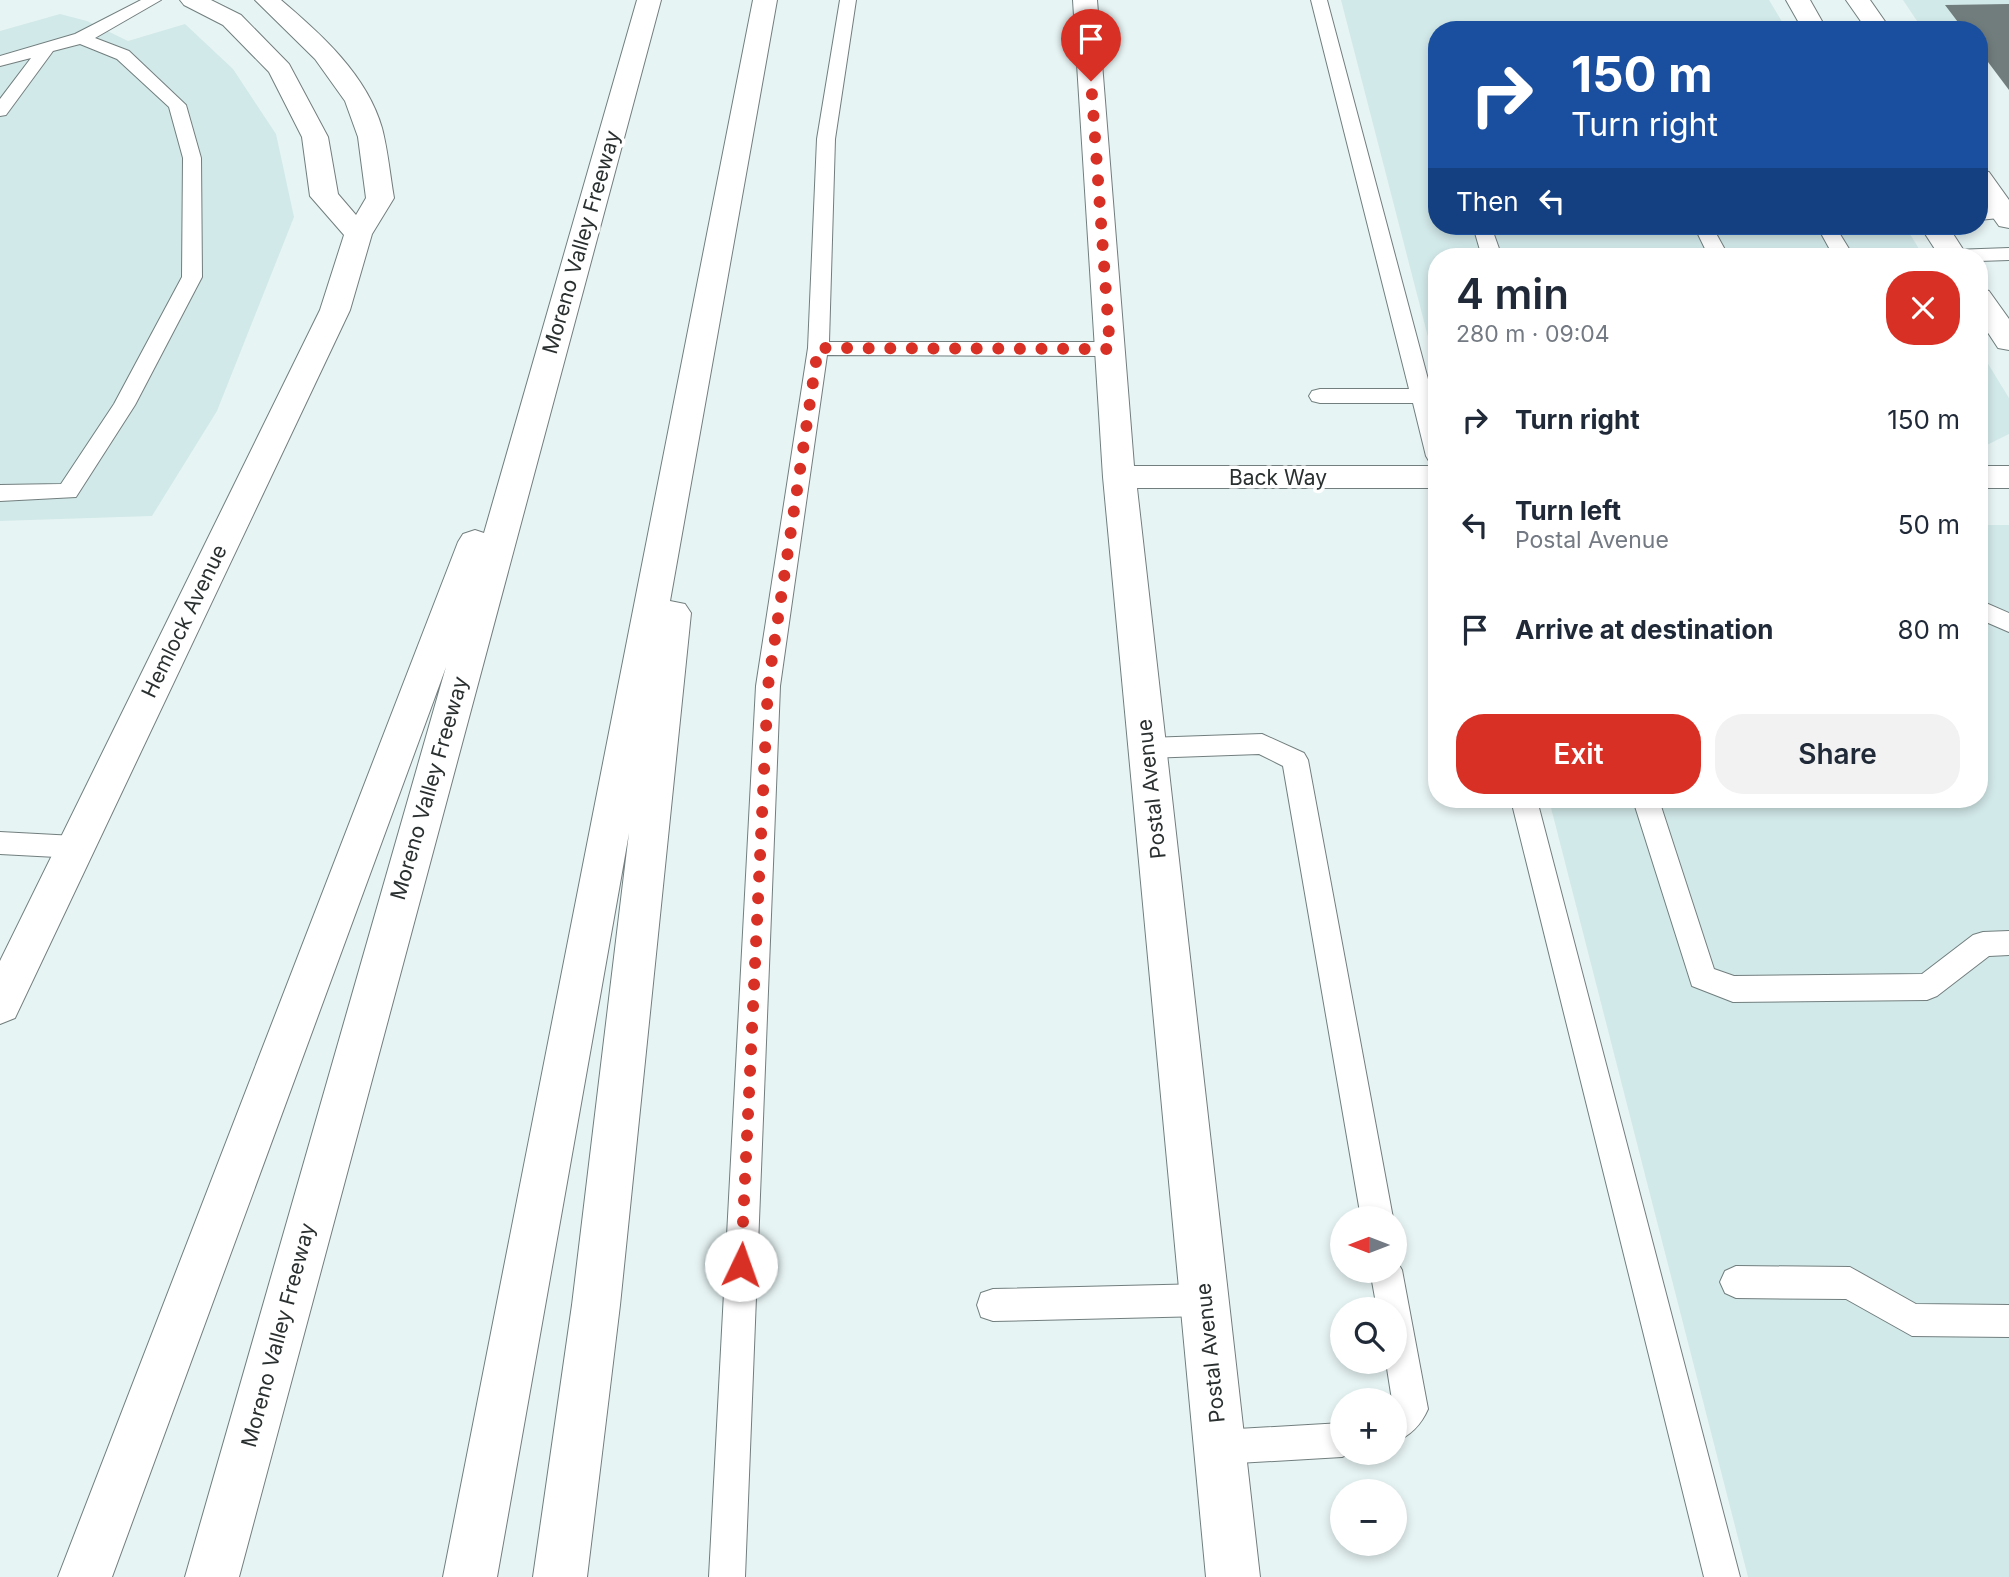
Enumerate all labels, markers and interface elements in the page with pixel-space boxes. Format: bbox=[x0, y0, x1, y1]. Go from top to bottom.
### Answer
pin bbox=[1061, 9, 1121, 81]
icon: arrive bbox=[1072, 20, 1110, 58]
text: 150 m bbox=[1571, 45, 1713, 104]
icon: right bbox=[1456, 49, 1547, 140]
text: Turn right bbox=[1571, 105, 1718, 144]
street label: Moreno Valley Freeway bbox=[537, 127, 625, 357]
icon: left bbox=[1533, 182, 1571, 220]
text: Then bbox=[1456, 186, 1519, 217]
text: 4 min bbox=[1456, 268, 1569, 319]
button: close bbox=[1886, 271, 1960, 345]
text: 280 m · 09:04 bbox=[1456, 320, 1610, 348]
icon: right bbox=[1456, 401, 1494, 439]
text: Turn right bbox=[1515, 404, 1640, 435]
text: 150 m bbox=[1887, 404, 1960, 435]
street label: Back Way bbox=[1229, 465, 1327, 490]
text: Turn left bbox=[1515, 495, 1621, 526]
icon: left bbox=[1456, 506, 1494, 544]
text: 50 m bbox=[1898, 509, 1960, 540]
text: Postal Avenue bbox=[1515, 526, 1669, 554]
street label: Hemlock Avenue bbox=[136, 540, 232, 702]
icon: arrive bbox=[1456, 611, 1494, 649]
text: Arrive at destination bbox=[1515, 614, 1774, 645]
text: 80 m bbox=[1897, 614, 1960, 645]
street label: Moreno Valley Freeway bbox=[385, 673, 473, 903]
button: Exit bbox=[1456, 714, 1701, 794]
button: Share bbox=[1715, 714, 1960, 794]
street label: Postal Avenue bbox=[1131, 718, 1171, 860]
north arrow bbox=[1330, 1206, 1407, 1283]
map controls bbox=[1330, 1206, 1407, 1556]
street label: Moreno Valley Freeway bbox=[236, 1220, 320, 1450]
position arrow bbox=[704, 1228, 778, 1302]
street label: Postal Avenue bbox=[1190, 1282, 1230, 1424]
button: search bbox=[1330, 1297, 1407, 1374]
button: + bbox=[1330, 1388, 1407, 1465]
button: − bbox=[1330, 1479, 1407, 1556]

